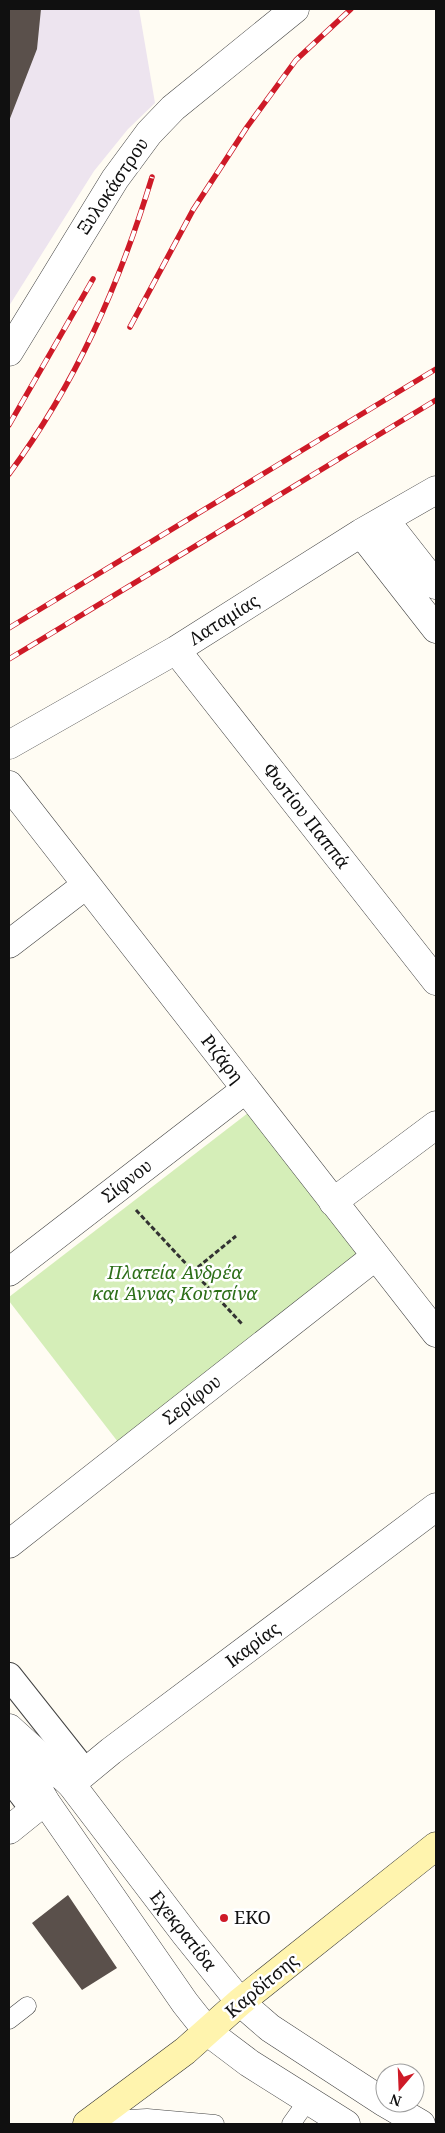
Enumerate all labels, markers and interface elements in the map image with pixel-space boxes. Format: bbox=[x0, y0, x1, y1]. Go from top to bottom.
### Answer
street label: Ξυλοκάστρου bbox=[71, 132, 153, 238]
street label: Λαταμίας bbox=[184, 588, 263, 650]
street label: Φωτίου Παππά bbox=[258, 758, 356, 874]
street label: Ριζάρη bbox=[196, 1029, 249, 1088]
street label: Σίφνου bbox=[96, 1153, 156, 1207]
park label: Πλατεία Ανδρέα και Άννας Κουτσίνα bbox=[92, 1260, 258, 1305]
street label: Σερίφου bbox=[157, 1369, 226, 1430]
street label: Ικαρίας bbox=[220, 1616, 285, 1673]
street label: Εχεκρατίδα bbox=[145, 1885, 223, 1976]
place label: EKO bbox=[234, 1905, 271, 1929]
marker: EKO bbox=[218, 1912, 230, 1924]
street label: Καρδίτσης bbox=[220, 1947, 303, 2023]
north arrow bbox=[375, 2063, 425, 2113]
text: N bbox=[387, 2090, 404, 2112]

